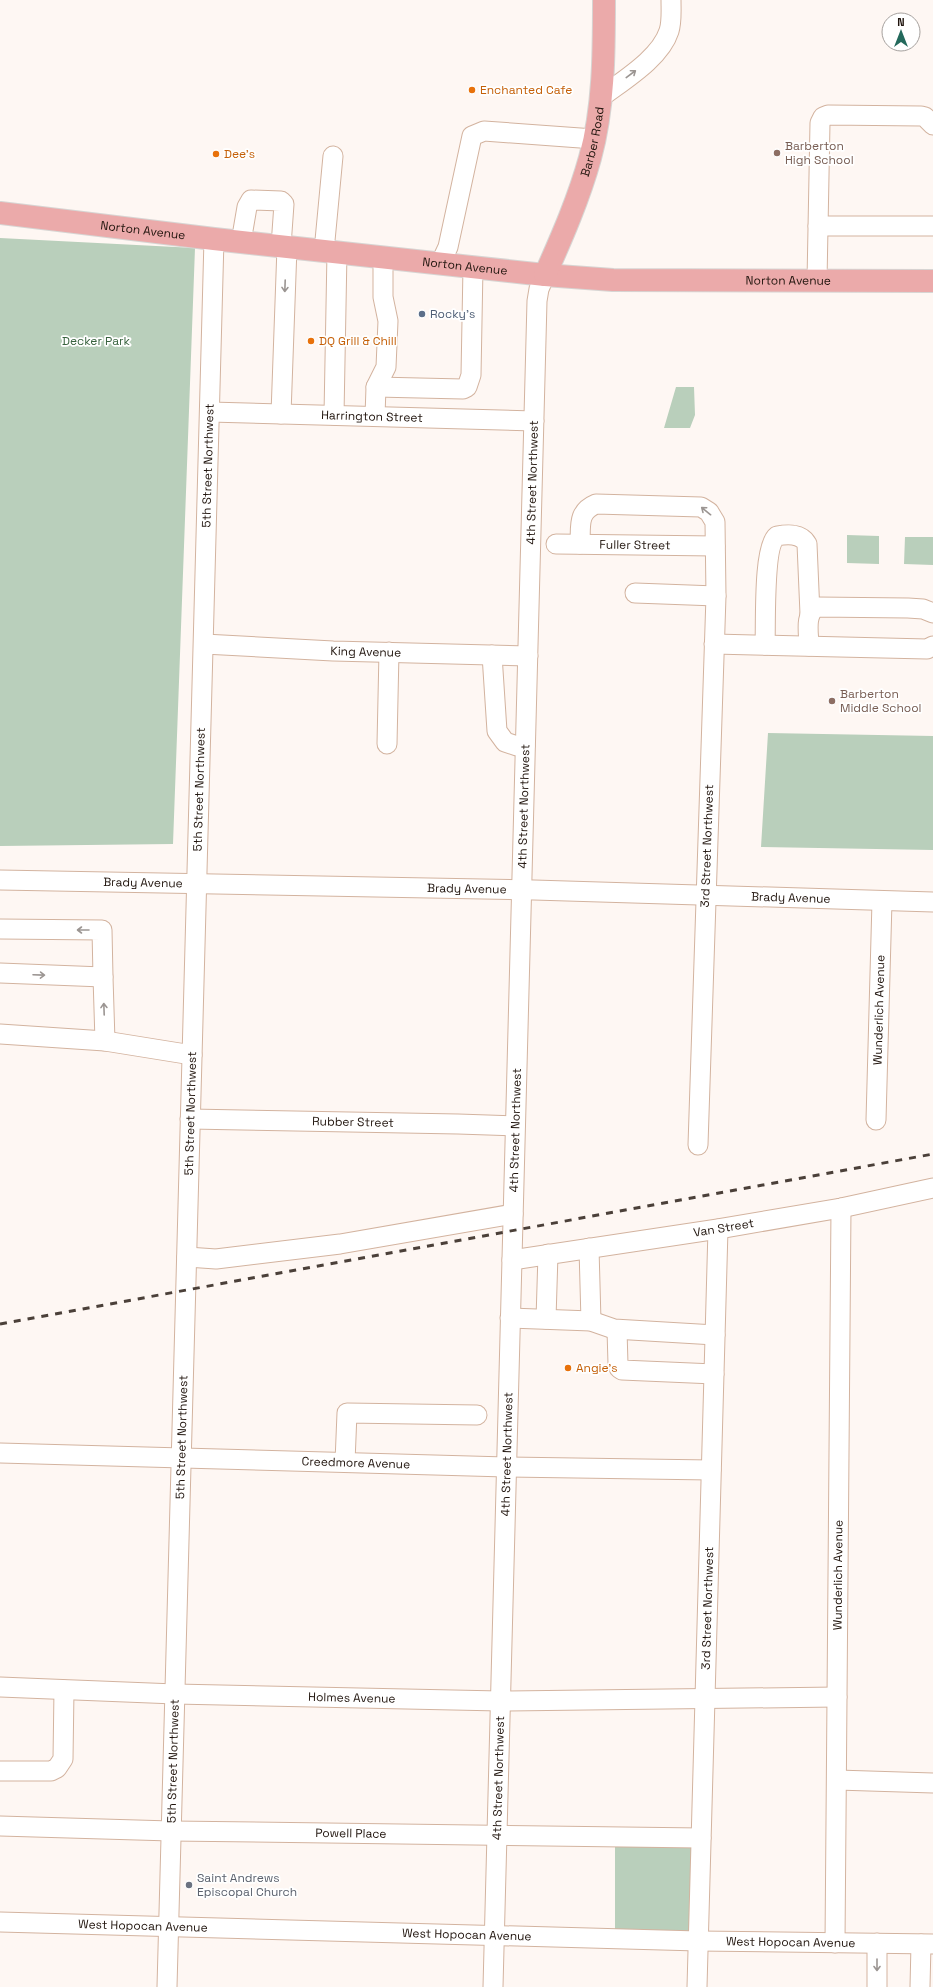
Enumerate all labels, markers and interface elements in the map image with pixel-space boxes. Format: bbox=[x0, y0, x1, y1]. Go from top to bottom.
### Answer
north arrow bbox=[881, 12, 921, 52]
text: N bbox=[897, 15, 905, 29]
one-way arrow bbox=[625, 70, 636, 78]
place label: Enchanted Cafe bbox=[480, 82, 572, 98]
marker: Enchanted Cafe bbox=[467, 85, 477, 95]
street label: Barber Road bbox=[577, 106, 608, 179]
place label: Barberton High School bbox=[785, 138, 854, 168]
place label: Dee's bbox=[224, 146, 255, 162]
marker: Barberton High School bbox=[772, 148, 782, 158]
marker: Dee's bbox=[211, 149, 221, 159]
street label: Norton Avenue bbox=[100, 217, 186, 243]
street label: Norton Avenue bbox=[422, 254, 508, 279]
street label: Norton Avenue bbox=[746, 272, 831, 289]
one-way arrow bbox=[281, 279, 289, 292]
place label: Rocky's bbox=[430, 306, 475, 322]
marker: Rocky's bbox=[417, 309, 427, 319]
park label: Decker Park bbox=[62, 333, 131, 349]
place label: DQ Grill & Chill bbox=[319, 333, 397, 349]
marker: DQ Grill & Chill bbox=[306, 336, 316, 346]
street label: 5th Street Northwest bbox=[198, 403, 218, 528]
street label: Harrington Street bbox=[321, 407, 423, 426]
street label: 4th Street Northwest bbox=[523, 420, 542, 545]
one-way arrow bbox=[701, 507, 711, 516]
street label: Fuller Street bbox=[599, 537, 671, 553]
street label: King Avenue bbox=[330, 643, 401, 661]
place label: Barberton Middle School bbox=[840, 686, 922, 716]
marker: Barberton Middle School bbox=[827, 696, 837, 706]
street label: 5th Street Northwest bbox=[190, 727, 209, 852]
street label: 4th Street Northwest bbox=[514, 744, 533, 869]
street label: 3rd Street Northwest bbox=[697, 784, 717, 908]
street label: Brady Avenue bbox=[103, 874, 183, 891]
street label: Brady Avenue bbox=[427, 880, 507, 897]
street label: Brady Avenue bbox=[751, 889, 831, 907]
one-way arrow bbox=[77, 926, 90, 934]
street label: Wunderlich Avenue bbox=[870, 955, 889, 1065]
one-way arrow bbox=[32, 971, 45, 978]
one-way arrow bbox=[100, 1003, 108, 1016]
street label: 5th Street Northwest bbox=[181, 1051, 200, 1176]
street label: 4th Street Northwest bbox=[506, 1068, 525, 1193]
street label: Rubber Street bbox=[312, 1113, 394, 1131]
street label: Van Street bbox=[692, 1215, 755, 1241]
place label: Angie's bbox=[576, 1360, 618, 1376]
marker: Angie's bbox=[563, 1363, 573, 1373]
street label: 5th Street Northwest bbox=[172, 1375, 191, 1499]
street label: 4th Street Northwest bbox=[497, 1392, 517, 1517]
street label: Creedmore Avenue bbox=[301, 1453, 410, 1472]
street label: Wunderlich Avenue bbox=[830, 1520, 846, 1630]
street label: 3rd Street Northwest bbox=[698, 1546, 717, 1670]
street label: Holmes Avenue bbox=[308, 1689, 396, 1707]
street label: 5th Street Northwest bbox=[163, 1699, 183, 1823]
street label: 4th Street Northwest bbox=[489, 1716, 508, 1840]
street label: Powell Place bbox=[315, 1825, 387, 1842]
place label: Saint Andrews Episcopal Church bbox=[197, 1870, 297, 1900]
marker: Saint Andrews Episcopal Church bbox=[184, 1880, 194, 1890]
street label: West Hopocan Avenue bbox=[78, 1916, 208, 1936]
street label: West Hopocan Avenue bbox=[402, 1925, 532, 1944]
street label: West Hopocan Avenue bbox=[726, 1933, 856, 1951]
one-way arrow bbox=[873, 1958, 881, 1971]

